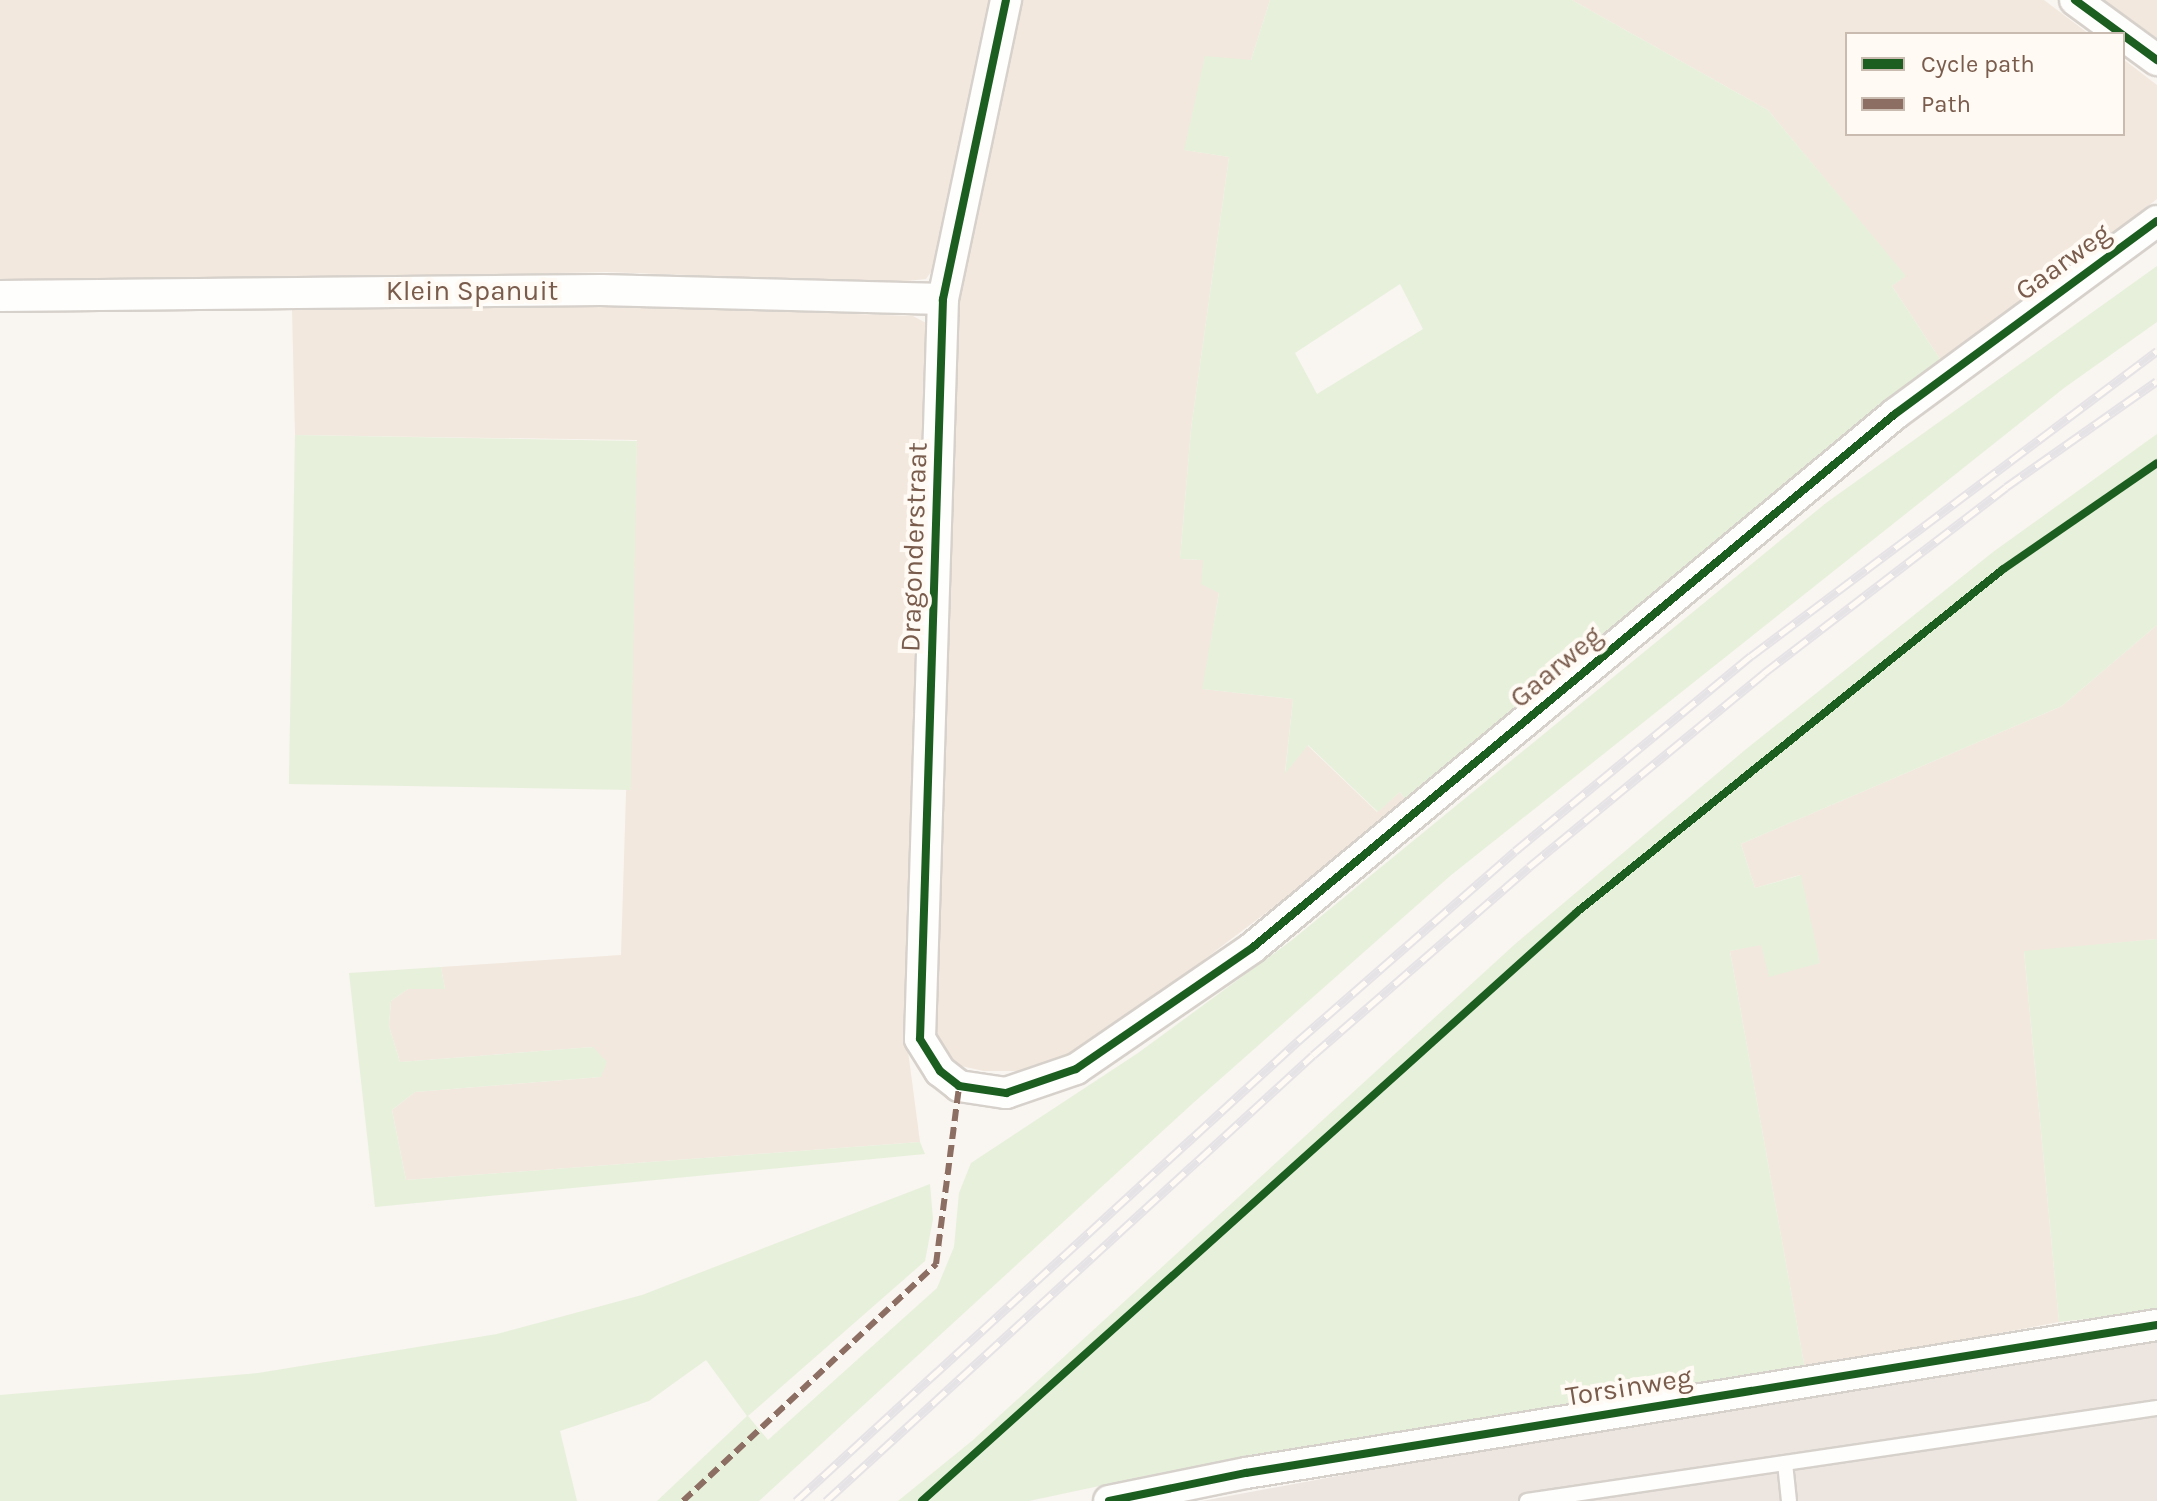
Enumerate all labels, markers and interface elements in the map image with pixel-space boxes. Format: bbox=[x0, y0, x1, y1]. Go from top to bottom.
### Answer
legend bbox=[1845, 32, 2125, 136]
text: Cycle path bbox=[1921, 50, 2035, 78]
text: Path bbox=[1921, 90, 1971, 118]
street label: Gaarweg bbox=[2009, 216, 2117, 308]
street label: Klein Spanuit bbox=[386, 274, 558, 308]
street label: Dragonderstraat bbox=[894, 442, 934, 652]
street label: Gaarweg bbox=[1503, 619, 1609, 715]
street label: Torsinweg bbox=[1563, 1360, 1695, 1414]

